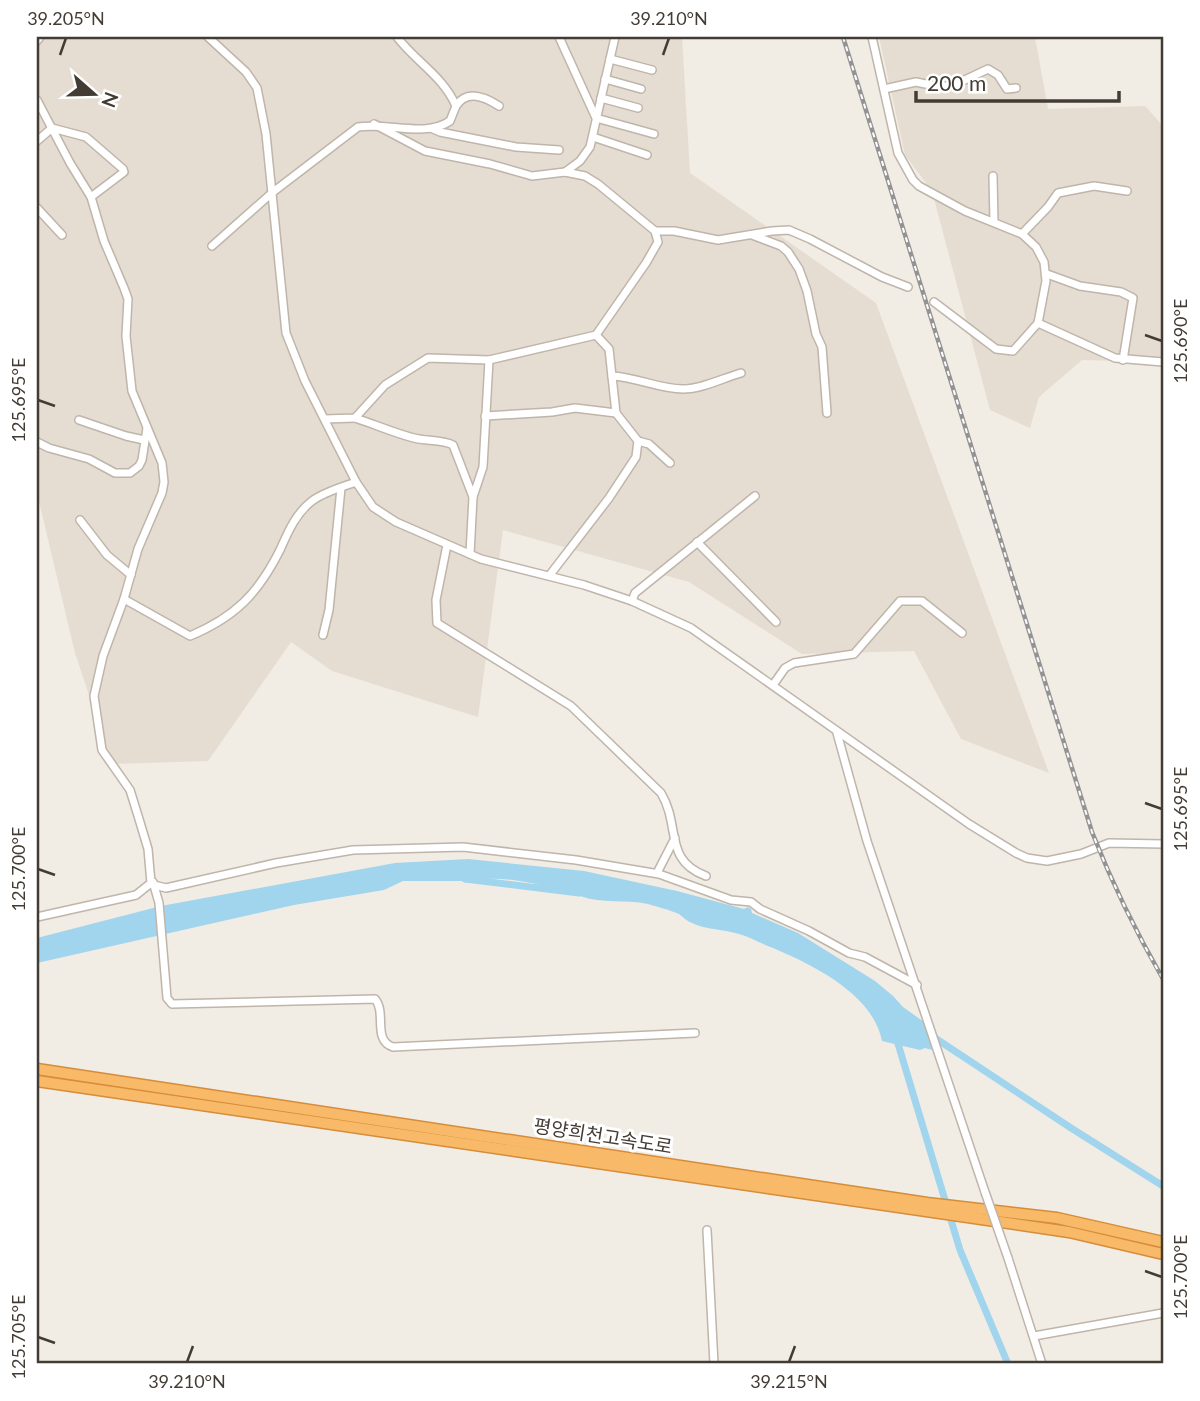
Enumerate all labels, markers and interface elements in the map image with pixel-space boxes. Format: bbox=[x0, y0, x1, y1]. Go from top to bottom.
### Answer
text: 39.205°N bbox=[27, 7, 105, 29]
text: 39.210°N bbox=[630, 7, 708, 29]
north arrow bbox=[60, 60, 130, 130]
scale bar bbox=[916, 60, 1120, 104]
text: 200 m bbox=[927, 70, 986, 95]
text: N bbox=[97, 89, 124, 111]
text: 125.690°E bbox=[1169, 299, 1191, 383]
text: 125.695°E bbox=[7, 358, 29, 442]
text: 125.695°E bbox=[1169, 767, 1191, 851]
text: 125.700°E bbox=[7, 827, 29, 911]
street label: 평양희천고속도로 bbox=[532, 1113, 674, 1158]
text: 125.700°E bbox=[1169, 1235, 1191, 1319]
text: 125.705°E bbox=[7, 1295, 29, 1379]
text: 39.210°N bbox=[148, 1370, 226, 1392]
text: 39.215°N bbox=[750, 1370, 828, 1392]

